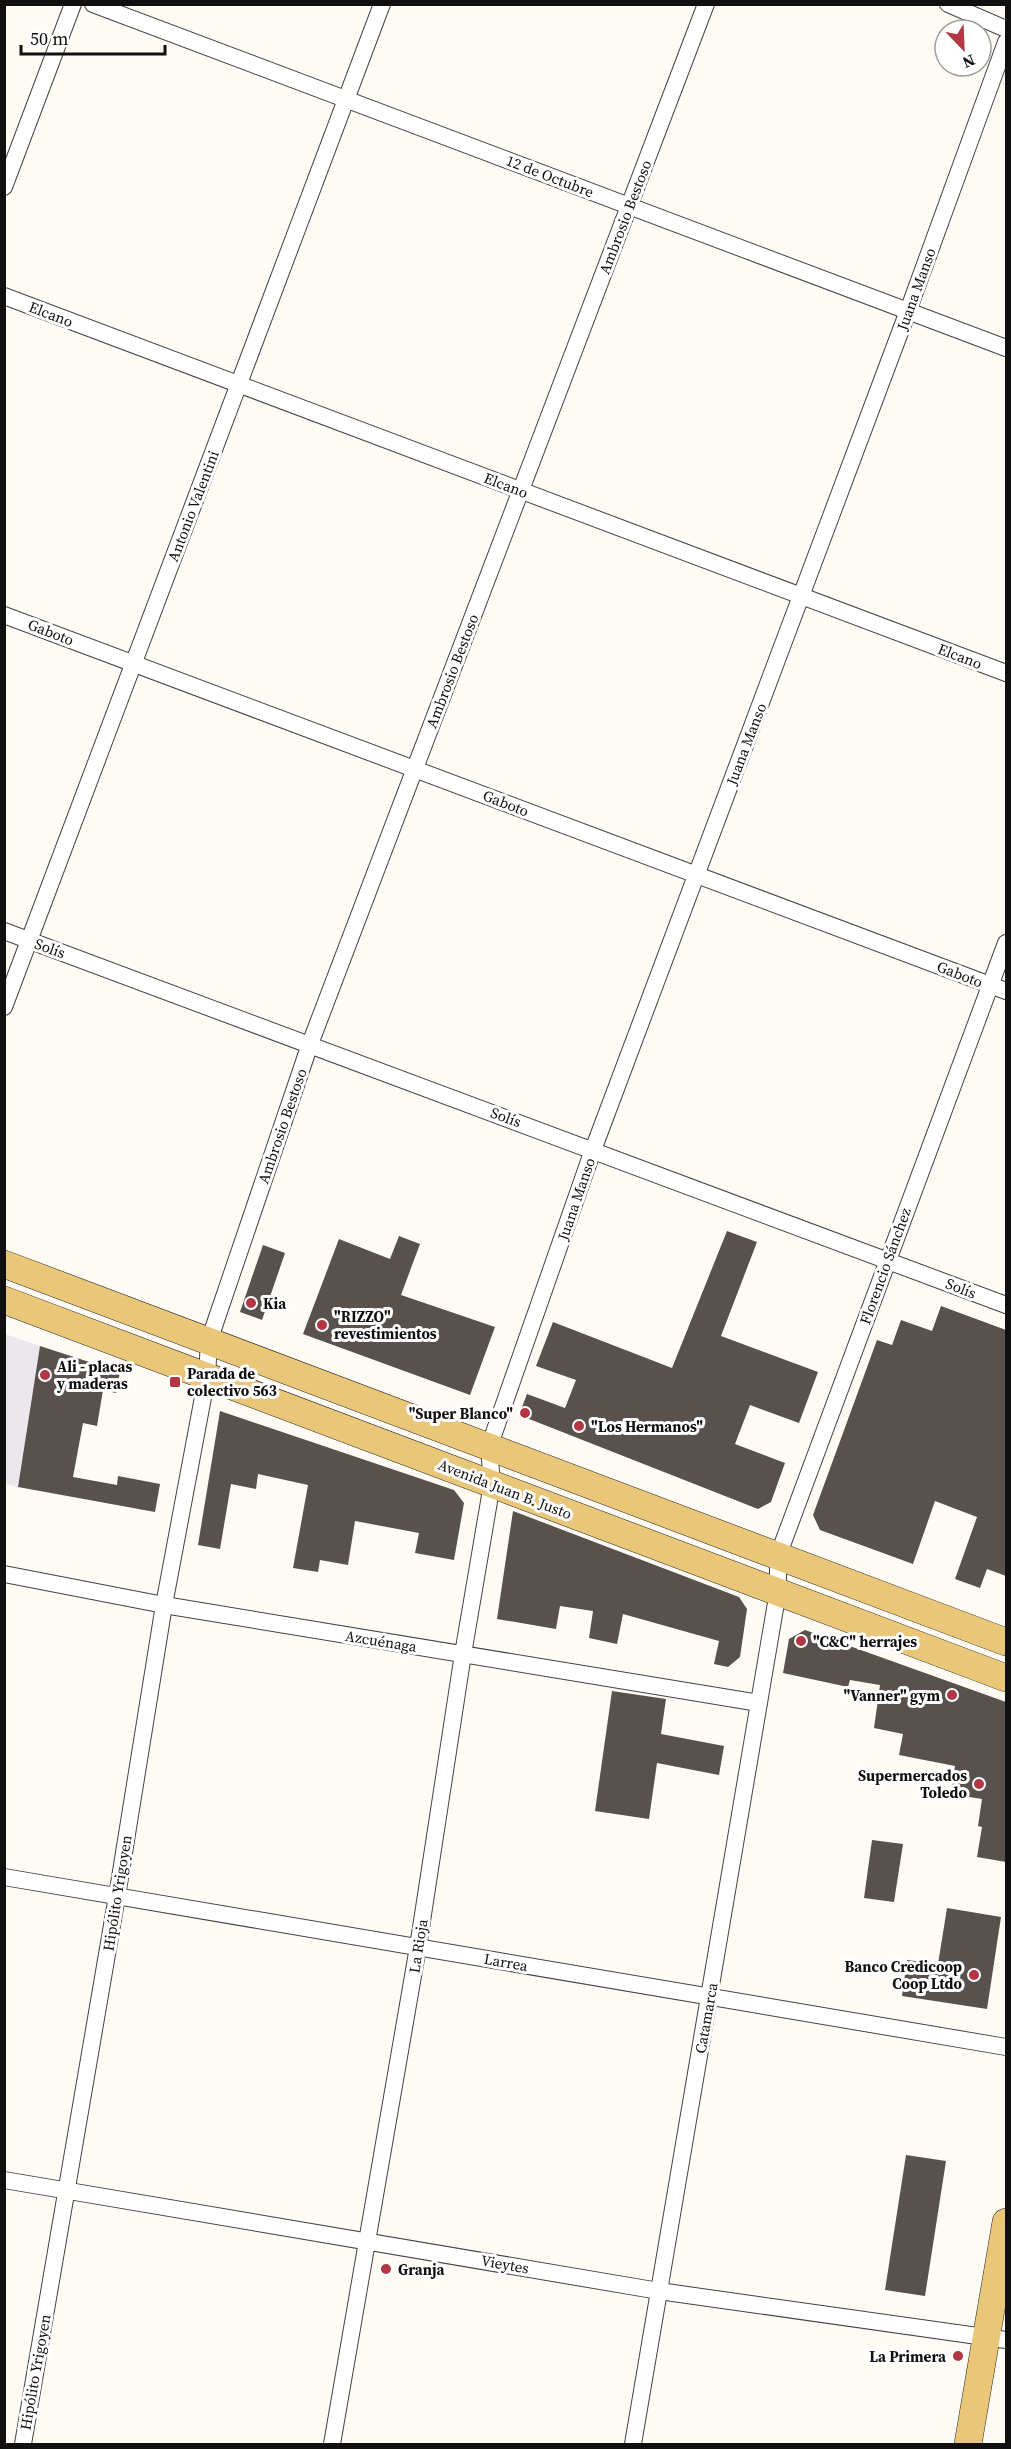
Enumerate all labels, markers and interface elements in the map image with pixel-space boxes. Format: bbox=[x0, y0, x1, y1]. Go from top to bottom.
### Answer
scale bar bbox=[21, 18, 165, 56]
north arrow bbox=[933, 18, 993, 78]
text: 50 m bbox=[30, 26, 68, 51]
text: N bbox=[959, 49, 979, 74]
street label: 12 de Octubre bbox=[503, 150, 597, 202]
street label: Ambrosio Bestoso bbox=[594, 157, 656, 277]
street label: Juana Manso bbox=[891, 245, 941, 334]
street label: Elcano bbox=[26, 296, 76, 332]
street label: Antonio Valentini bbox=[162, 447, 224, 565]
street label: Elcano bbox=[481, 467, 531, 503]
street label: Ambrosio Bestoso bbox=[421, 611, 483, 731]
street label: Gaboto bbox=[25, 614, 77, 650]
street label: Elcano bbox=[935, 638, 985, 674]
street label: Juana Manso bbox=[720, 700, 771, 789]
street label: Gaboto bbox=[480, 785, 532, 821]
street label: Solís bbox=[32, 933, 68, 963]
street label: Gaboto bbox=[934, 956, 986, 992]
street label: Ambrosio Bestoso bbox=[252, 1066, 312, 1186]
street label: Solís bbox=[488, 1102, 524, 1132]
street label: Juana Manso bbox=[552, 1155, 600, 1244]
street label: Florencio Sánchez bbox=[854, 1205, 916, 1327]
street label: Solís bbox=[943, 1273, 979, 1303]
place label: Kia bbox=[263, 1293, 287, 1314]
marker: Kia bbox=[244, 1296, 258, 1310]
place label: "RIZZO" revestimientos bbox=[334, 1306, 437, 1344]
marker: "RIZZO" revestimientos bbox=[315, 1318, 329, 1332]
place label: Ali - placas y maderas bbox=[56, 1356, 133, 1394]
place label: Parada de colectivo 563 bbox=[187, 1363, 277, 1401]
marker: Ali - placas y maderas bbox=[38, 1368, 52, 1382]
marker: Parada de colectivo 563 bbox=[168, 1375, 182, 1389]
place label: "Super Blanco" bbox=[409, 1403, 513, 1424]
marker: "Super Blanco" bbox=[518, 1406, 532, 1420]
place label: "Los Hermanos" bbox=[591, 1416, 703, 1437]
marker: "Los Hermanos" bbox=[572, 1419, 586, 1433]
street label: Avenida Juan B. Justo bbox=[435, 1454, 575, 1524]
street label: Azcuénaga bbox=[344, 1625, 419, 1657]
place label: "C&C" herrajes bbox=[813, 1631, 917, 1652]
marker: "C&C" herrajes bbox=[794, 1634, 808, 1648]
place label: "Vanner" gym bbox=[843, 1685, 940, 1706]
marker: "Vanner" gym bbox=[945, 1688, 959, 1702]
place label: Supermercados Toledo bbox=[858, 1765, 968, 1803]
marker: Supermercados Toledo bbox=[972, 1777, 986, 1791]
street label: Hipólito Yrigoyen bbox=[97, 1833, 137, 1953]
street label: La Rioja bbox=[403, 1917, 433, 1974]
street label: Larrea bbox=[482, 1948, 530, 1976]
place label: Banco Credicoop Coop Ltdo bbox=[845, 1956, 963, 1994]
marker: Banco Credicoop Coop Ltdo bbox=[967, 1968, 981, 1982]
street label: Catamarca bbox=[689, 1980, 723, 2055]
street label: Vieytes bbox=[479, 2249, 531, 2279]
place label: Granja bbox=[398, 2259, 445, 2280]
marker: Granja bbox=[379, 2262, 393, 2276]
street label: Hipólito Yrigoyen bbox=[14, 2312, 56, 2432]
place label: La Primera bbox=[869, 2346, 947, 2367]
marker: La Primera bbox=[951, 2349, 965, 2363]

